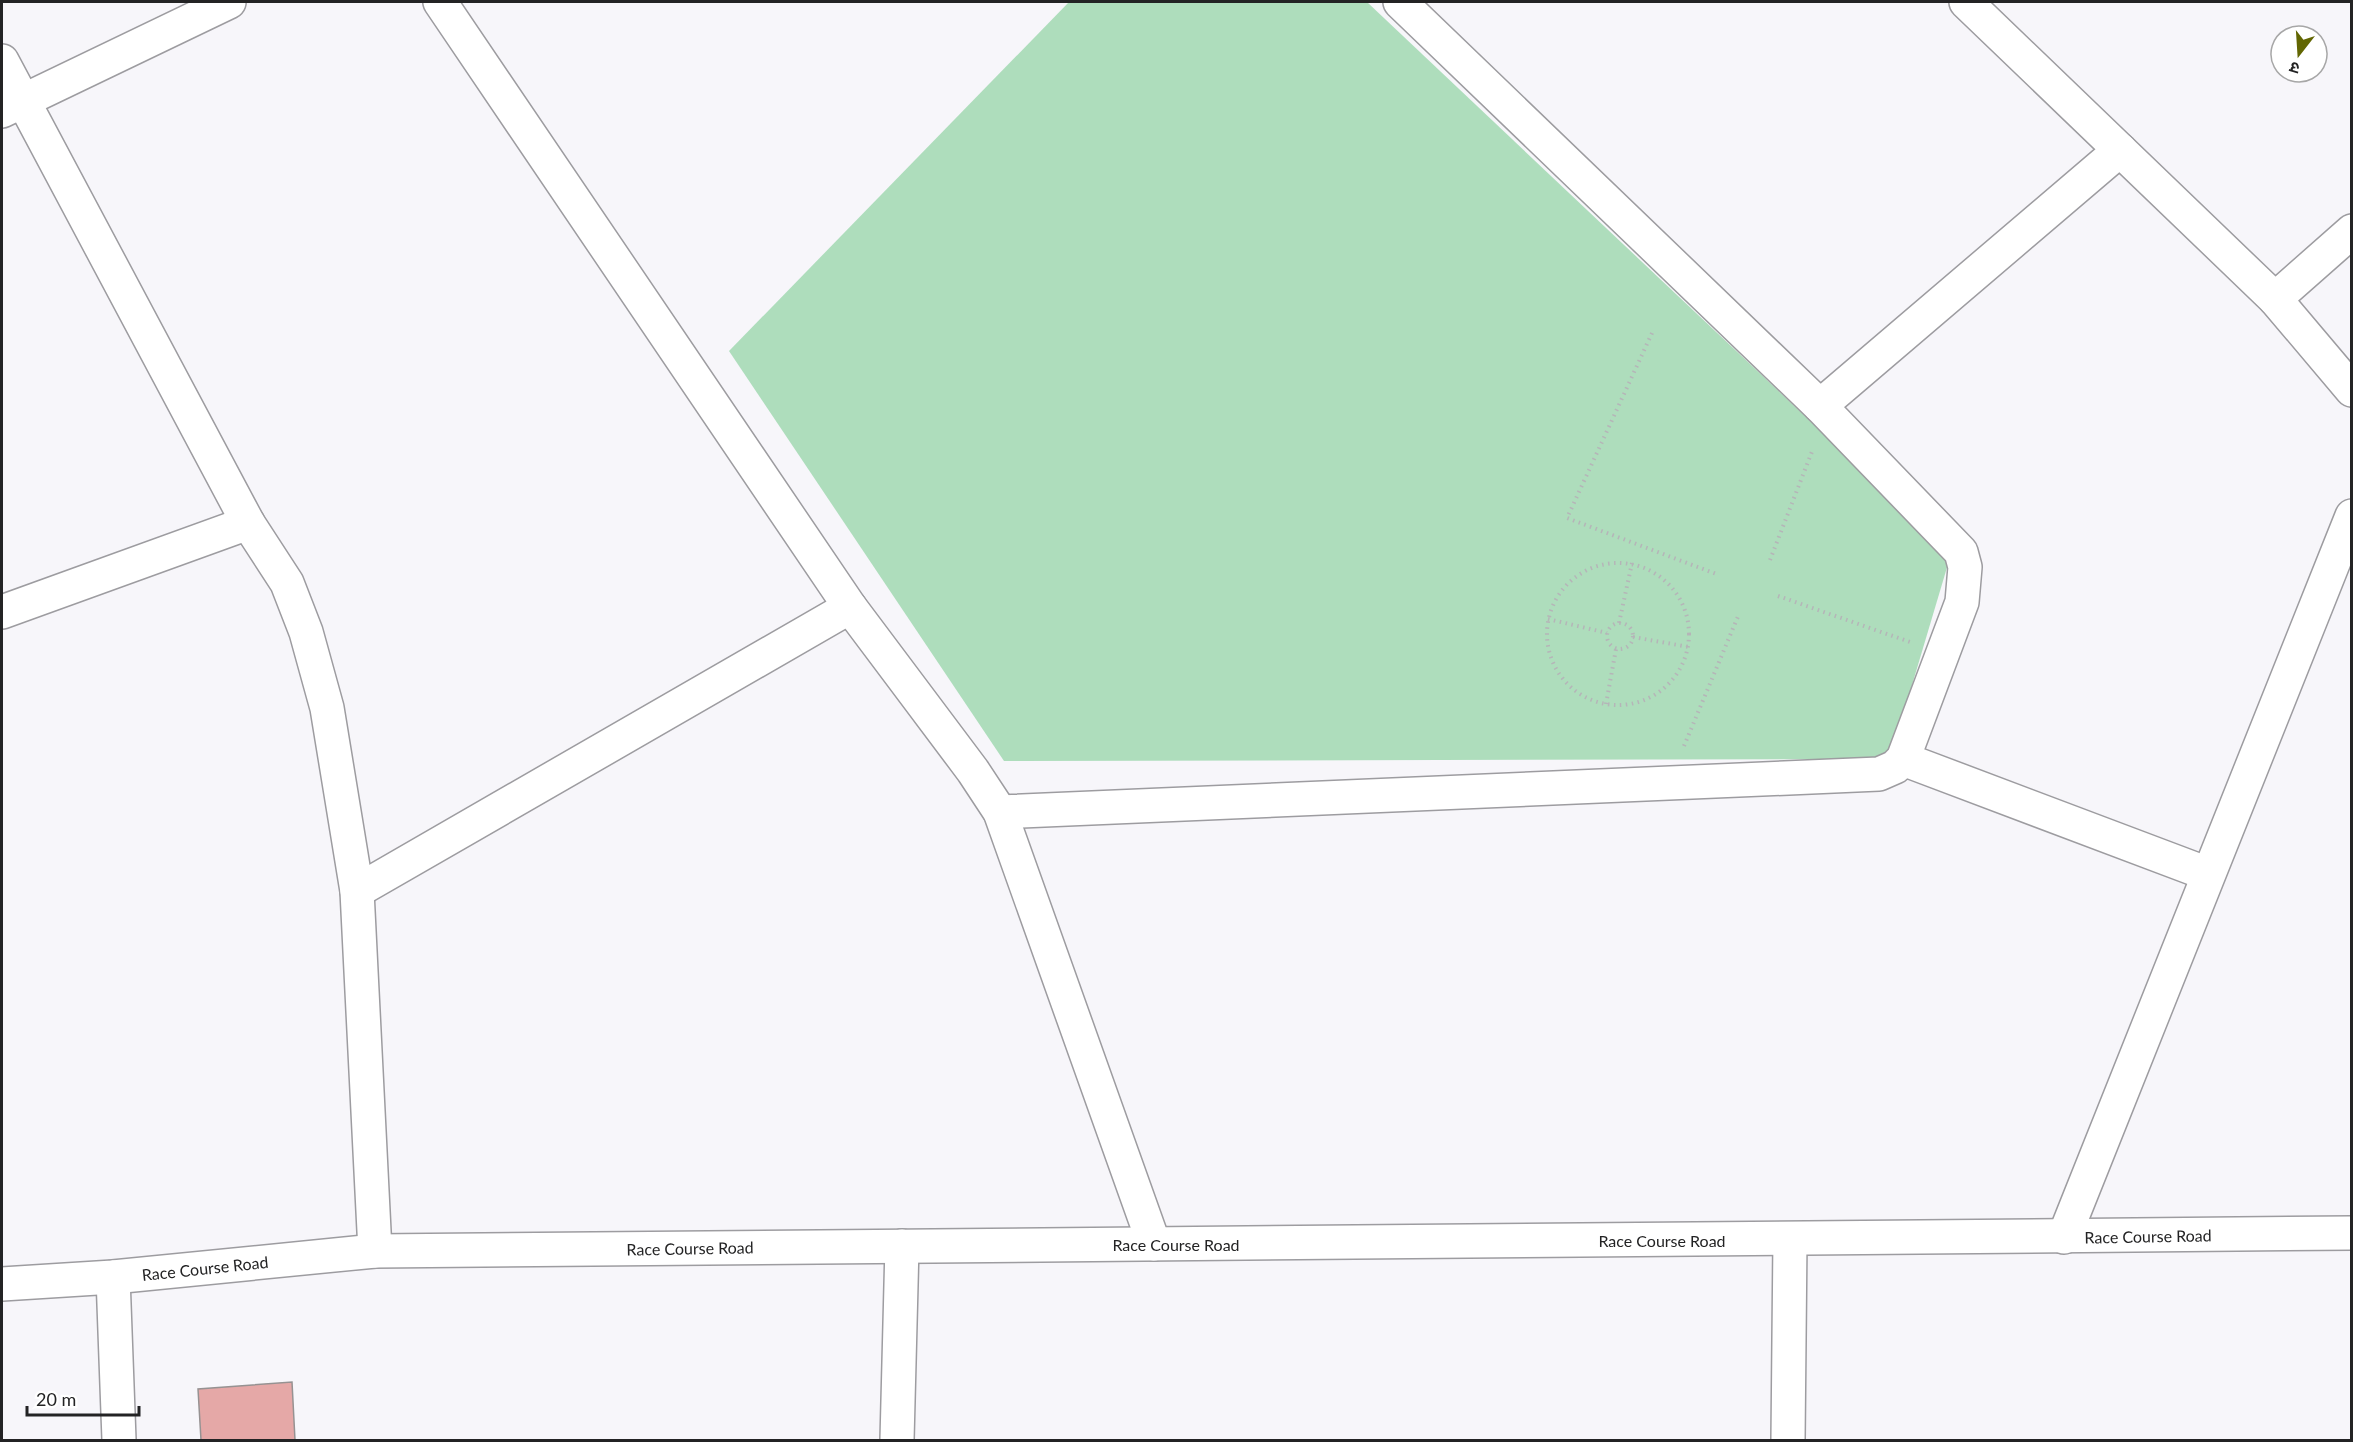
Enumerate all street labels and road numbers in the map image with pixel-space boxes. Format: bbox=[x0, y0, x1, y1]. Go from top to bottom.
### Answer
street label: Race Course Road bbox=[2084, 1225, 2212, 1247]
street label: Race Course Road bbox=[1598, 1231, 1726, 1250]
street label: Race Course Road bbox=[1112, 1235, 1240, 1254]
street label: Race Course Road bbox=[626, 1237, 754, 1259]
street label: Race Course Road bbox=[141, 1252, 269, 1284]

